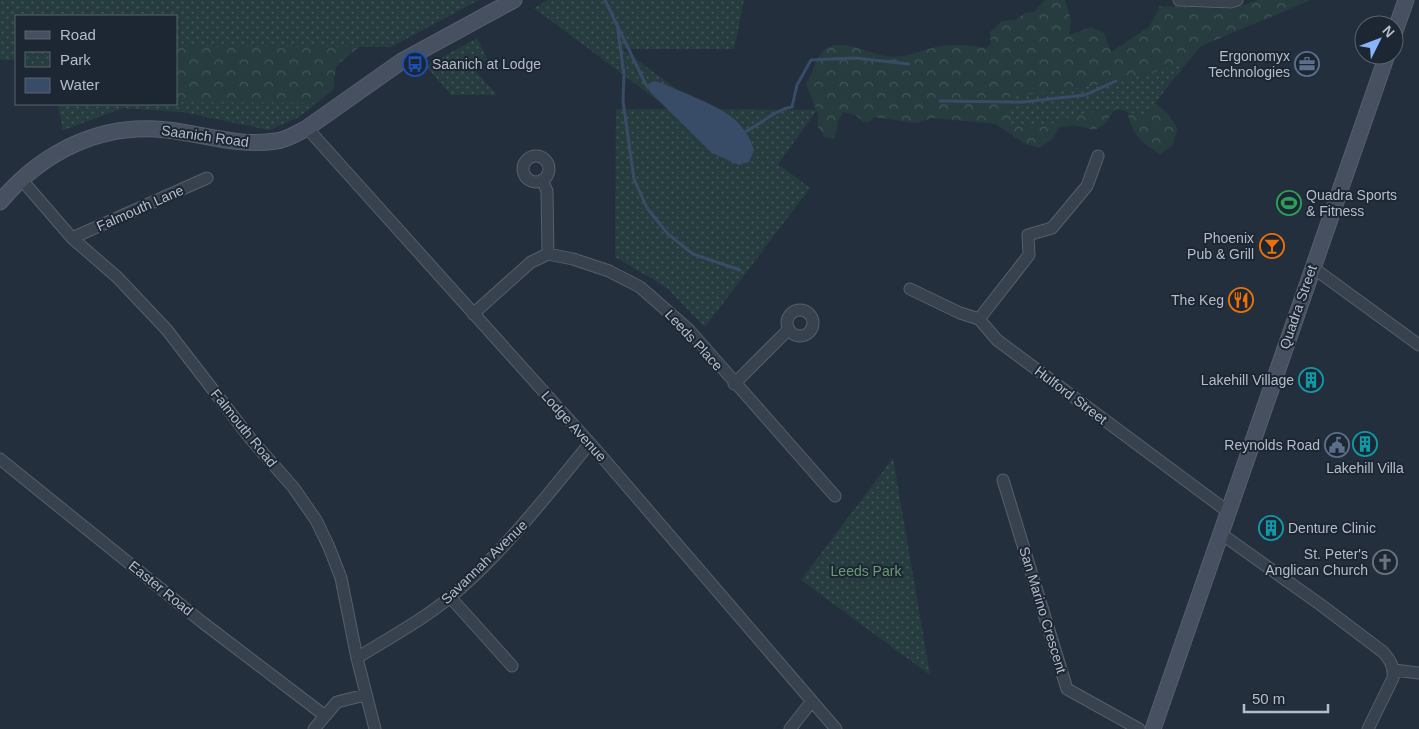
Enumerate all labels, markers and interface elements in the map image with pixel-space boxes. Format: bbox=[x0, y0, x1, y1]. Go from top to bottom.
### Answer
legend bbox=[15, 15, 178, 105]
north arrow bbox=[1354, 15, 1404, 65]
text: N bbox=[1379, 22, 1398, 40]
text: Road bbox=[60, 26, 96, 43]
place label: Ergonomyx Technologies bbox=[1208, 48, 1290, 80]
text: Park bbox=[60, 51, 91, 68]
bus stop icon: Saanich at Lodge bbox=[402, 51, 428, 77]
office icon: Ergonomyx Technologies bbox=[1294, 51, 1320, 77]
place label: Saanich at Lodge bbox=[432, 56, 541, 72]
text: Water bbox=[60, 76, 99, 93]
street label: Saanich Road bbox=[160, 122, 250, 150]
street label: Falmouth Lane bbox=[94, 182, 186, 234]
place label: Quadra Sports & Fitness bbox=[1306, 187, 1397, 219]
sports icon: Quadra Sports & Fitness bbox=[1276, 190, 1302, 216]
place label: Phoenix Pub & Grill bbox=[1187, 230, 1254, 262]
bar icon: Phoenix Pub & Grill bbox=[1259, 233, 1285, 259]
street label: Quadra Street bbox=[1276, 263, 1320, 351]
restaurant icon: The Keg bbox=[1228, 287, 1254, 313]
place label: The Keg bbox=[1171, 292, 1224, 308]
street label: Leeds Place bbox=[662, 306, 726, 374]
street label: Hulford Street bbox=[1032, 363, 1110, 427]
building icon: Lakehill Village bbox=[1298, 367, 1324, 393]
place label: Lakehill Village bbox=[1201, 372, 1294, 388]
street label: Falmouth Road bbox=[208, 386, 280, 470]
street label: Lodge Avenue bbox=[538, 387, 610, 465]
building icon: Lakehill Villa bbox=[1352, 431, 1378, 457]
public building icon: Reynolds Road bbox=[1324, 432, 1350, 458]
place label: Reynolds Road bbox=[1224, 437, 1320, 453]
place label: Lakehill Villa bbox=[1326, 460, 1404, 476]
building icon: Denture Clinic bbox=[1258, 515, 1284, 541]
street label: Savannah Avenue bbox=[438, 517, 530, 607]
place label: Denture Clinic bbox=[1288, 520, 1376, 536]
street label: San Marino Crescent bbox=[1016, 545, 1070, 675]
place label: St. Peter's Anglican Church bbox=[1265, 546, 1368, 578]
church icon: St. Peter's Anglican Church bbox=[1372, 549, 1398, 575]
street label: Easter Road bbox=[126, 557, 196, 619]
park label: Leeds Park bbox=[831, 563, 902, 579]
scale bar bbox=[1244, 682, 1328, 714]
text: 50 m bbox=[1252, 690, 1285, 707]

